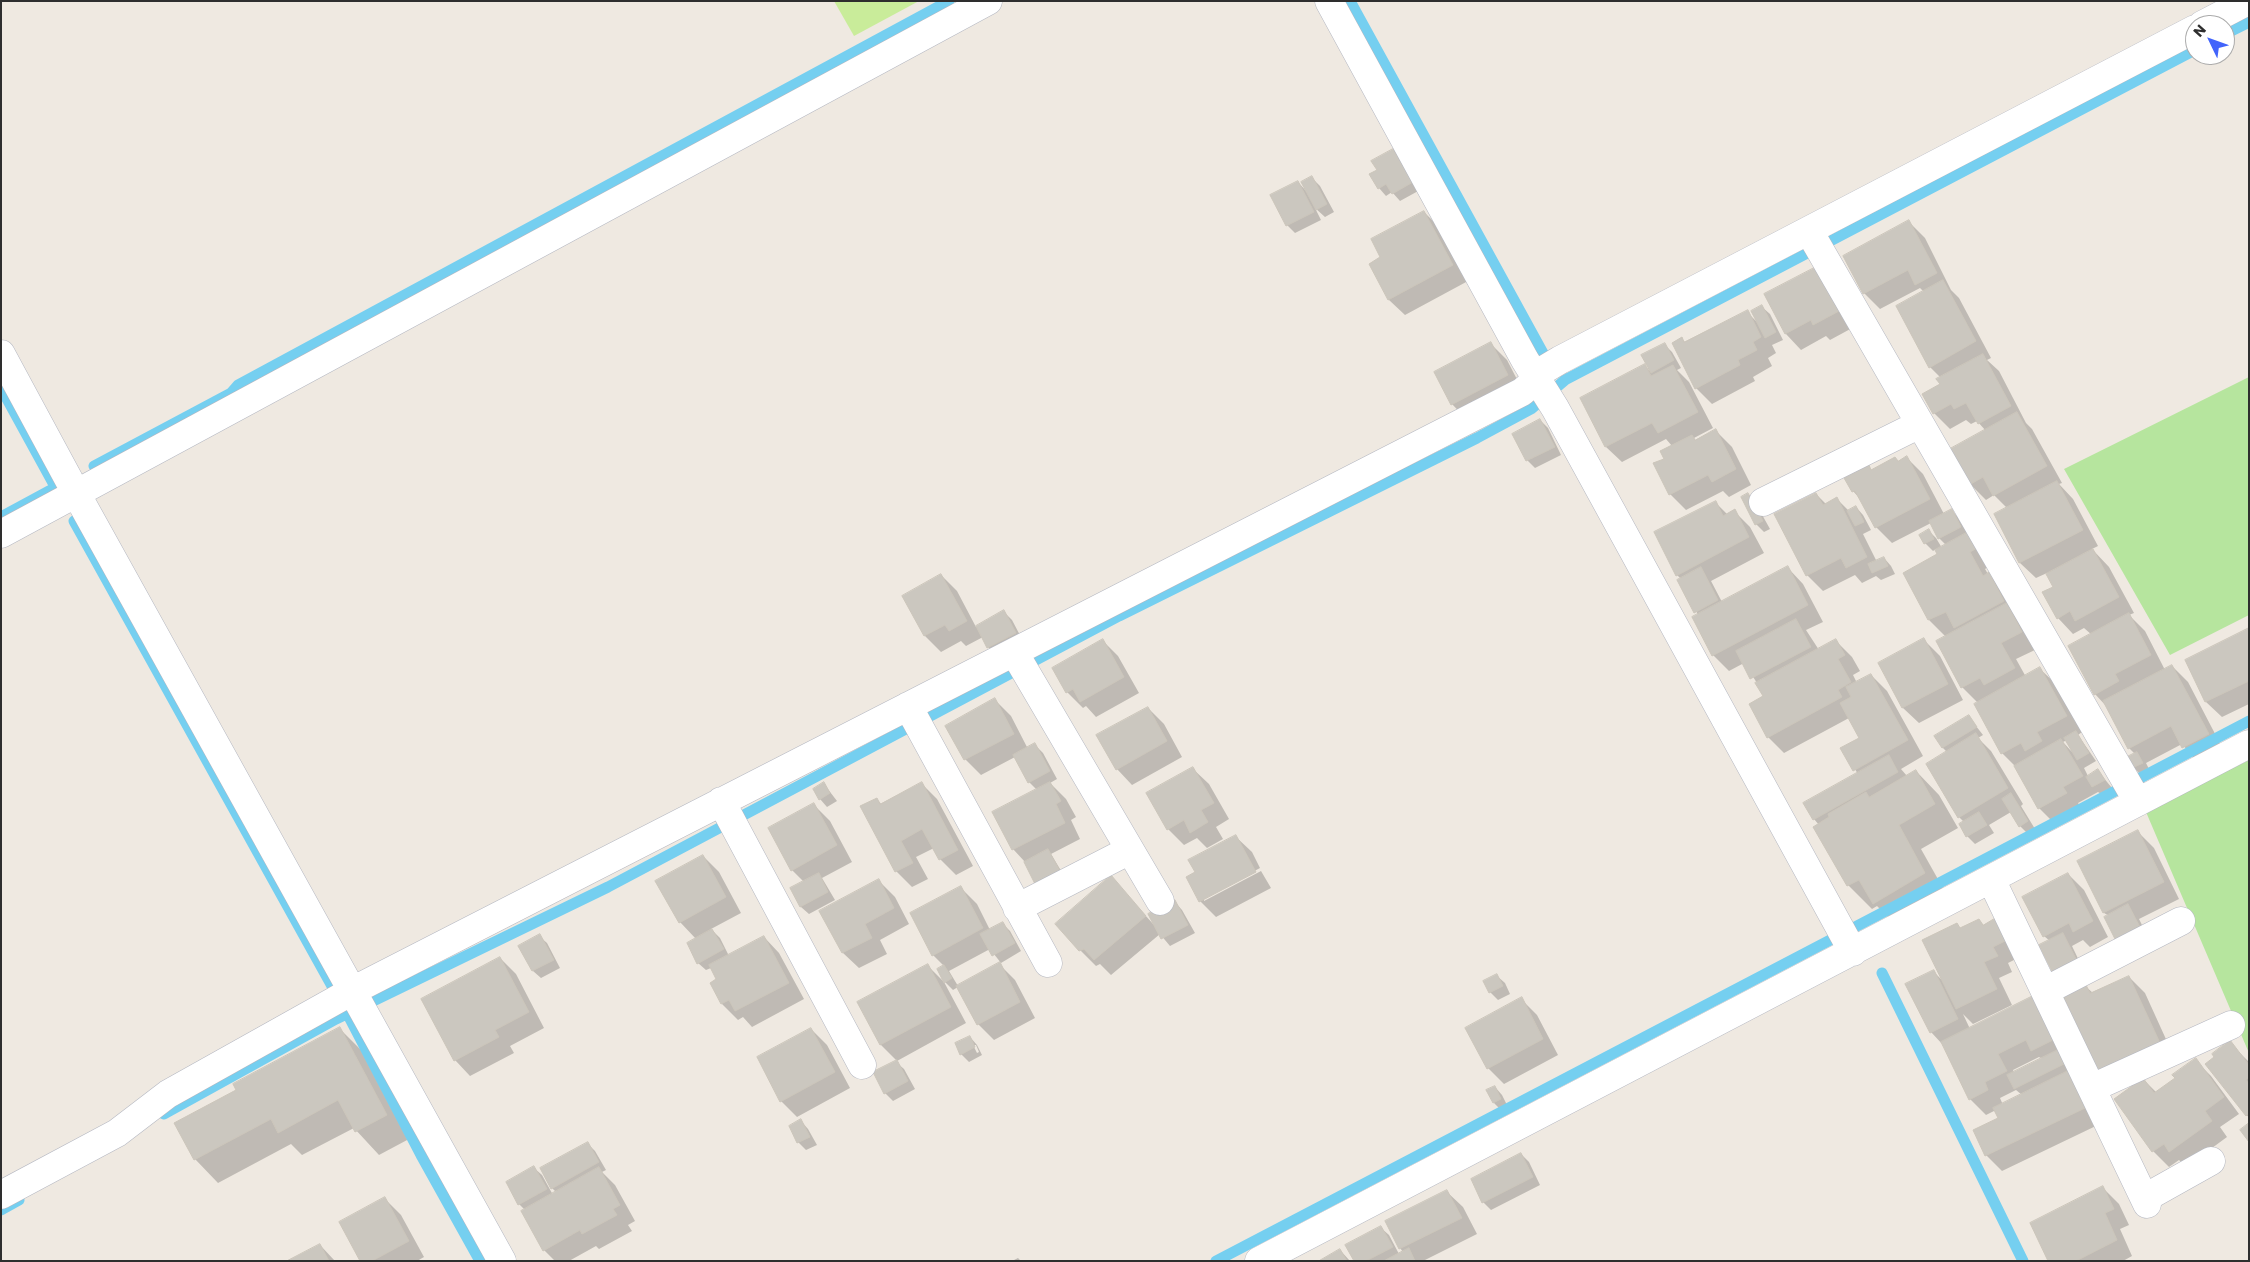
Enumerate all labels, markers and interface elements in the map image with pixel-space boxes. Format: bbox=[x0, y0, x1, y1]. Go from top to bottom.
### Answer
north arrow bbox=[2185, 15, 2235, 65]
text: N bbox=[2189, 20, 2211, 41]

